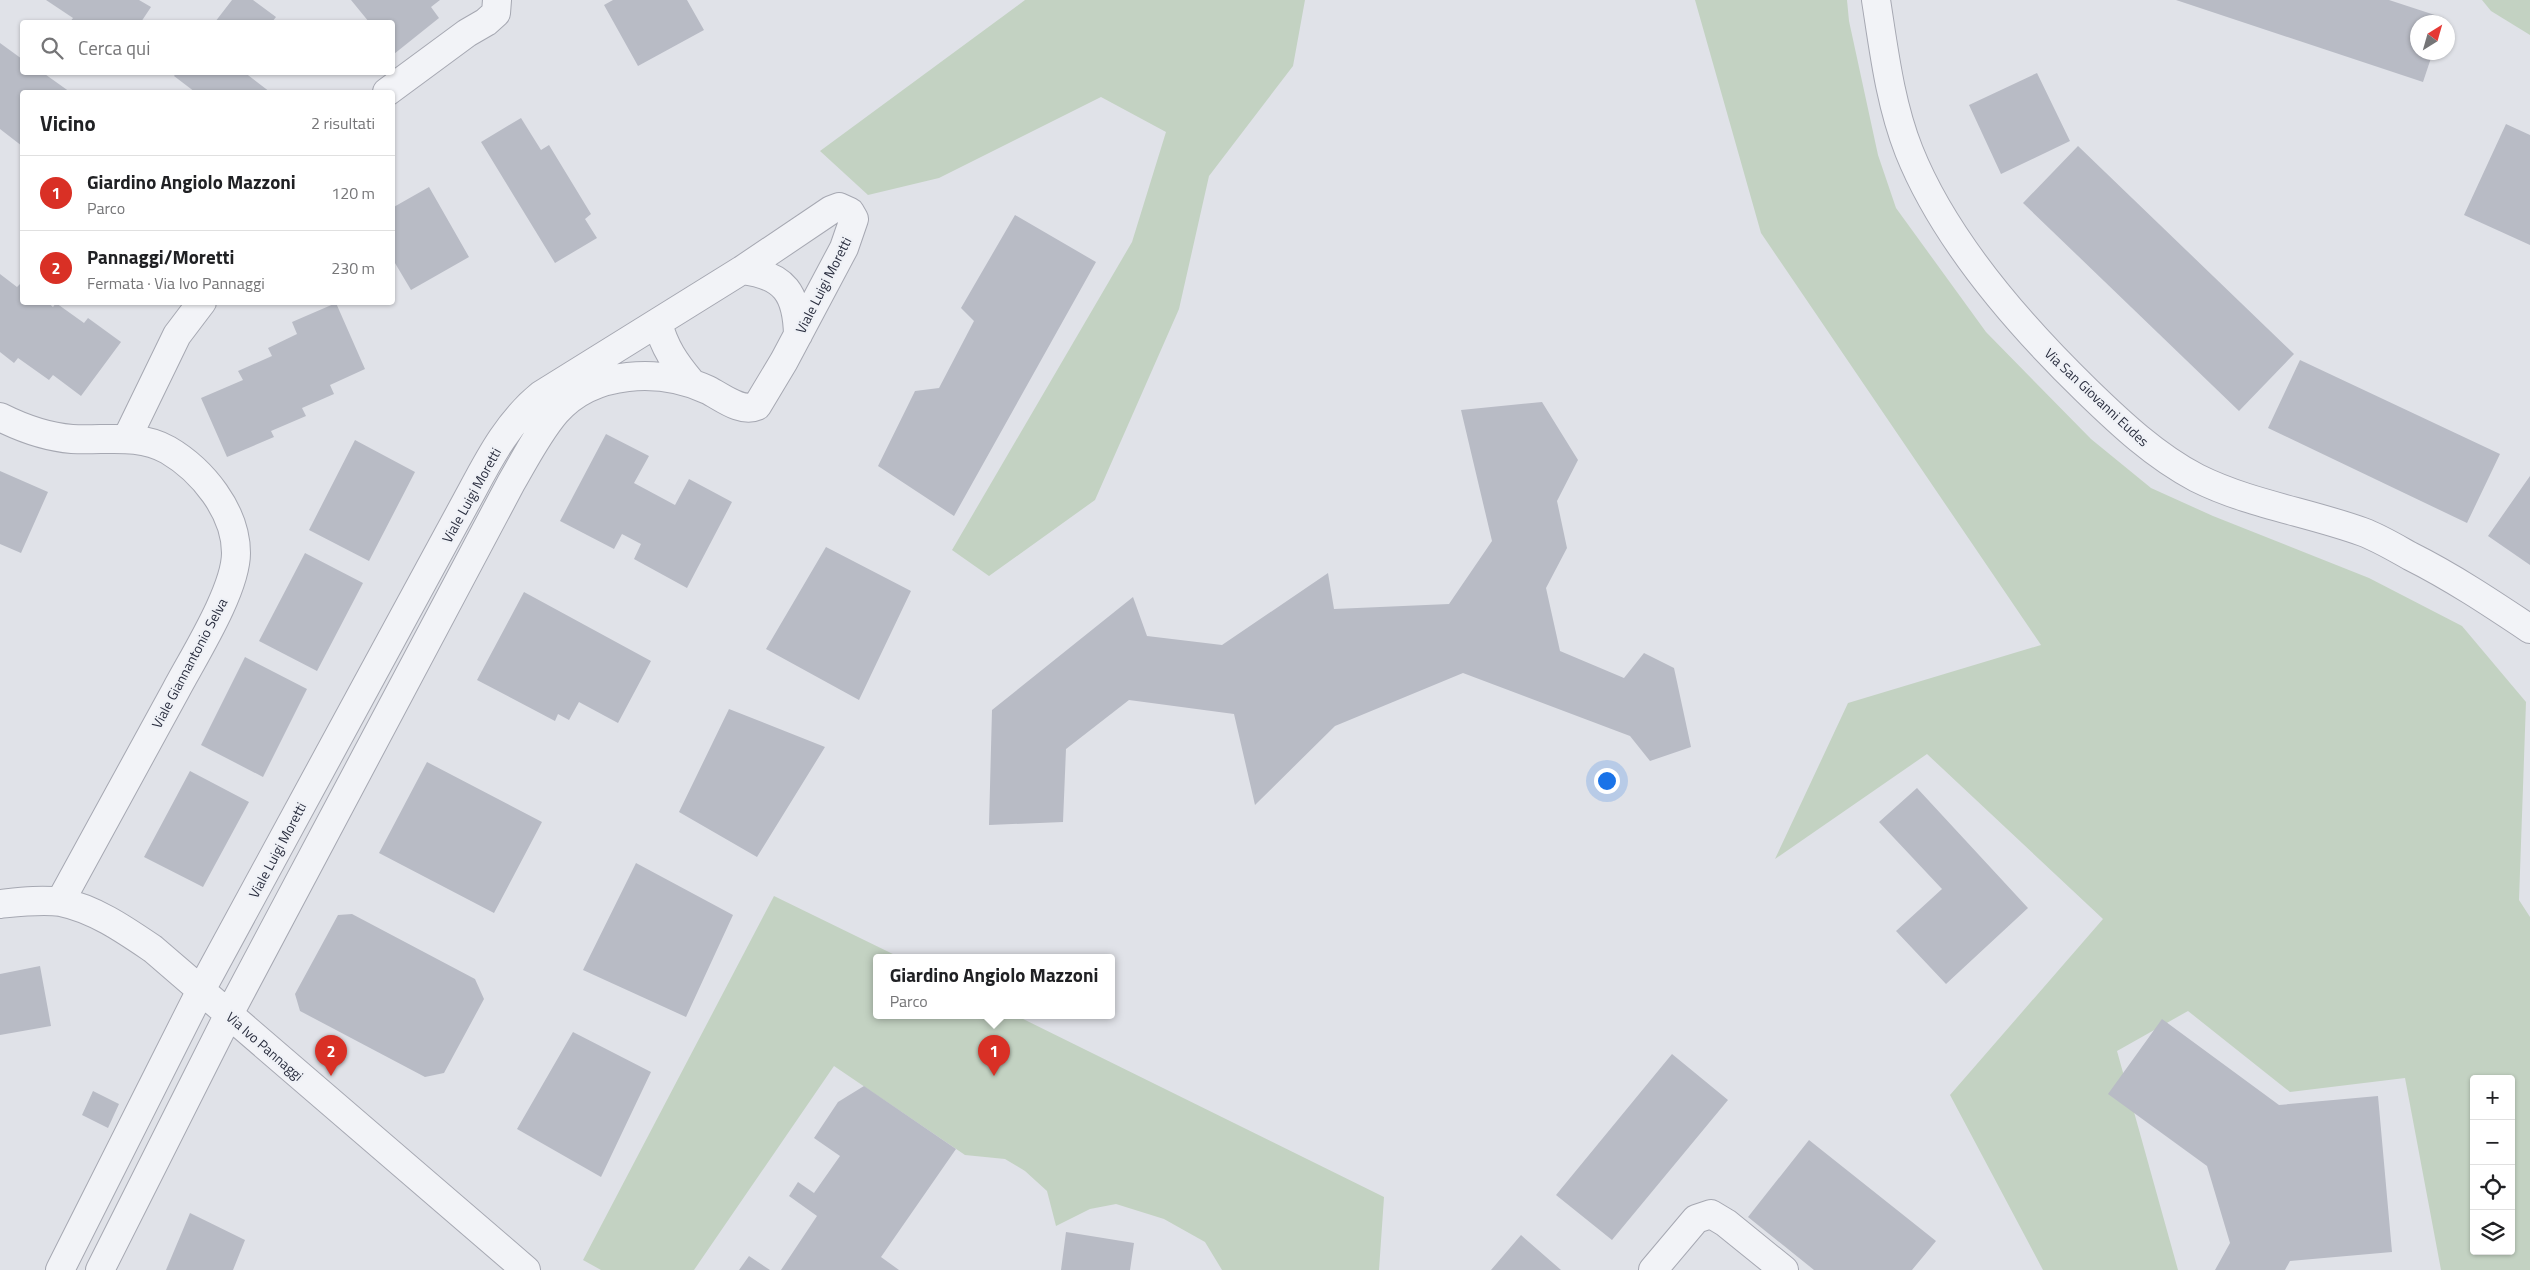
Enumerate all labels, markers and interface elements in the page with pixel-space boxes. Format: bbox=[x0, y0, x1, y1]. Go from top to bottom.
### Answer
north arrow bbox=[2410, 15, 2455, 60]
search box bbox=[20, 20, 395, 75]
text: Cerca qui bbox=[78, 33, 150, 62]
icon: search bbox=[38, 34, 66, 62]
text: Vicino bbox=[40, 107, 96, 139]
text: 2 risultati bbox=[311, 111, 375, 135]
text: Giardino Angiolo Mazzoni bbox=[87, 167, 296, 196]
text: 1 bbox=[52, 181, 60, 205]
text: 120 m bbox=[331, 181, 375, 205]
text: Parco bbox=[87, 196, 125, 220]
street label: Viale Luigi Moretti bbox=[790, 233, 856, 337]
text: Pannaggi/Moretti bbox=[87, 242, 234, 271]
text: 2 bbox=[52, 256, 60, 280]
text: 230 m bbox=[331, 256, 375, 280]
text: Fermata · Via Ivo Pannaggi bbox=[87, 271, 265, 295]
street label: Via San Giovanni Eudes bbox=[2040, 343, 2154, 451]
street label: Viale Luigi Moretti bbox=[436, 444, 506, 546]
street label: Viale Giannantonio Selva bbox=[146, 594, 232, 732]
your location bbox=[1594, 768, 1620, 794]
street label: Viale Luigi Moretti bbox=[243, 798, 311, 902]
popup bbox=[873, 954, 1115, 1019]
text: Giardino Angiolo Mazzoni bbox=[890, 960, 1098, 989]
text: Parco bbox=[890, 989, 928, 1013]
street label: Via Ivo Pannaggi bbox=[222, 1006, 308, 1086]
pin: 2 bbox=[315, 1035, 347, 1076]
pin: 1 bbox=[978, 1035, 1010, 1076]
map controls bbox=[2470, 1075, 2515, 1255]
button: + bbox=[2470, 1075, 2515, 1120]
button: − bbox=[2470, 1120, 2515, 1165]
button: locate bbox=[2470, 1165, 2515, 1210]
button: layers bbox=[2470, 1210, 2515, 1255]

